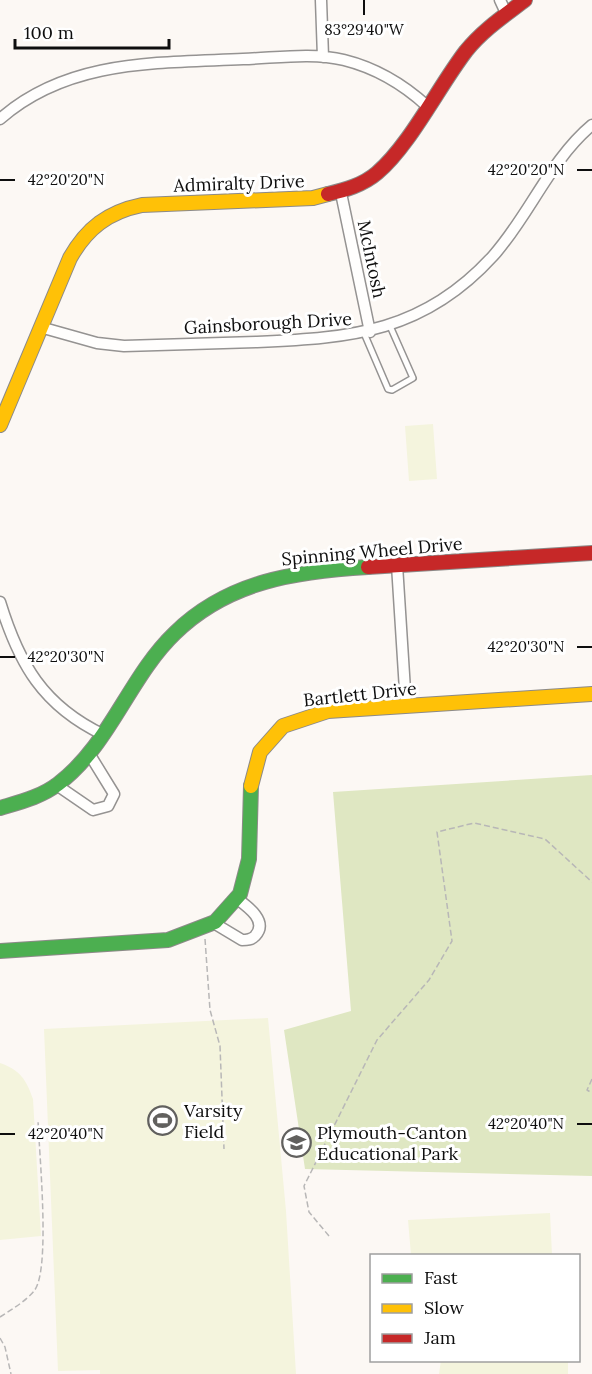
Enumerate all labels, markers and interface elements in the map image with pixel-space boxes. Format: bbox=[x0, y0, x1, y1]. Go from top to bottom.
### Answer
scale bar bbox=[15, 12, 170, 50]
text: 83°29'40"W bbox=[324, 20, 405, 39]
text: 100 m bbox=[24, 21, 74, 44]
text: 42°20'20"N bbox=[488, 160, 564, 179]
street label: Admiralty Drive bbox=[172, 169, 305, 197]
text: 42°20'20"N bbox=[28, 170, 104, 189]
street label: McIntosh bbox=[353, 218, 391, 300]
street label: Gainsborough Drive bbox=[183, 307, 353, 339]
street label: Spinning Wheel Drive bbox=[281, 532, 464, 570]
text: 42°20'30"N bbox=[487, 637, 565, 656]
text: 42°20'30"N bbox=[27, 647, 105, 666]
street label: Bartlett Drive bbox=[302, 677, 418, 711]
place label: Varsity Field bbox=[183, 1099, 243, 1143]
sports icon: Varsity Field bbox=[147, 1104, 179, 1136]
text: 42°20'40"N bbox=[488, 1114, 564, 1133]
place label: Plymouth-Canton Educational Park bbox=[317, 1121, 467, 1165]
text: 42°20'40"N bbox=[28, 1124, 104, 1143]
school or university icon: Plymouth-Canton Educational Park bbox=[280, 1126, 312, 1158]
legend bbox=[370, 1254, 580, 1362]
text: Fast bbox=[424, 1266, 458, 1289]
text: Slow bbox=[424, 1296, 464, 1319]
text: Jam bbox=[423, 1326, 456, 1349]

